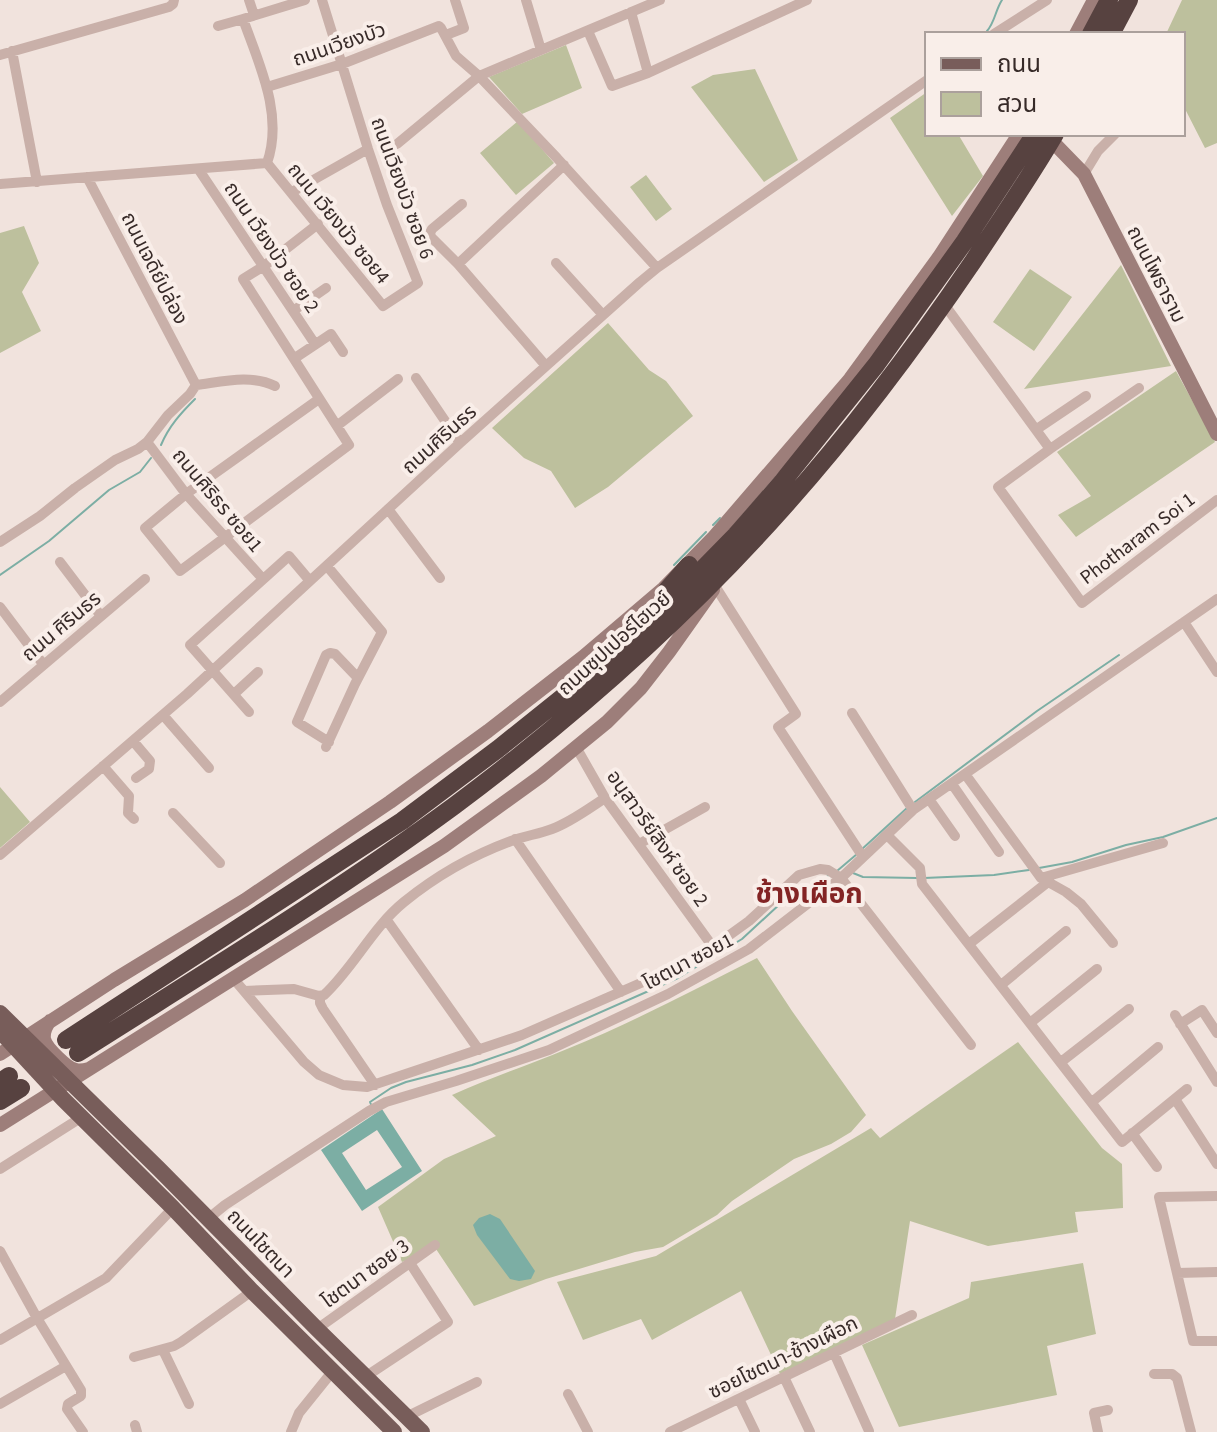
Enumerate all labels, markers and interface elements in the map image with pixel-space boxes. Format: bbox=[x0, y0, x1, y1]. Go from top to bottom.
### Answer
street label: ถนนเวียงบัว bbox=[289, 16, 390, 74]
legend bbox=[925, 32, 1185, 136]
text: ถนน bbox=[997, 47, 1041, 82]
text: สวน bbox=[997, 87, 1037, 122]
street label: ถนนเวียงบัว ซอย 6 bbox=[363, 114, 441, 263]
street label: ถนน เวียงบัว ซอย4 bbox=[280, 157, 396, 290]
street label: ถนน เวียงบัว ซอย 2 bbox=[217, 176, 326, 319]
street label: ถนนเจดีย์ปล่อง bbox=[114, 208, 194, 329]
street label: ถนนโพธาราม bbox=[1120, 221, 1193, 328]
street label: ถนนศิรินธร bbox=[396, 399, 483, 481]
street label: ถนนศิริธร ซอย1 bbox=[165, 443, 269, 559]
street label: Photharam Soi 1 bbox=[1074, 486, 1201, 591]
street label: ถนน ศิรินธร bbox=[16, 585, 107, 668]
street label: ถนนซุปเปอร์ไฮเวย์ bbox=[552, 585, 677, 702]
street label: อนุสาวรีย์สิงห์ ซอย 2 bbox=[600, 765, 715, 913]
district label: ช้างเผือก bbox=[755, 874, 863, 914]
street label: โชตนา ซอย1 bbox=[638, 926, 739, 997]
street label: ถนนโชตนา bbox=[220, 1203, 300, 1285]
street label: โชตนา ซอย 3 bbox=[316, 1232, 415, 1315]
street label: ซอยโชตนา-ช้างเผือก bbox=[704, 1310, 863, 1406]

